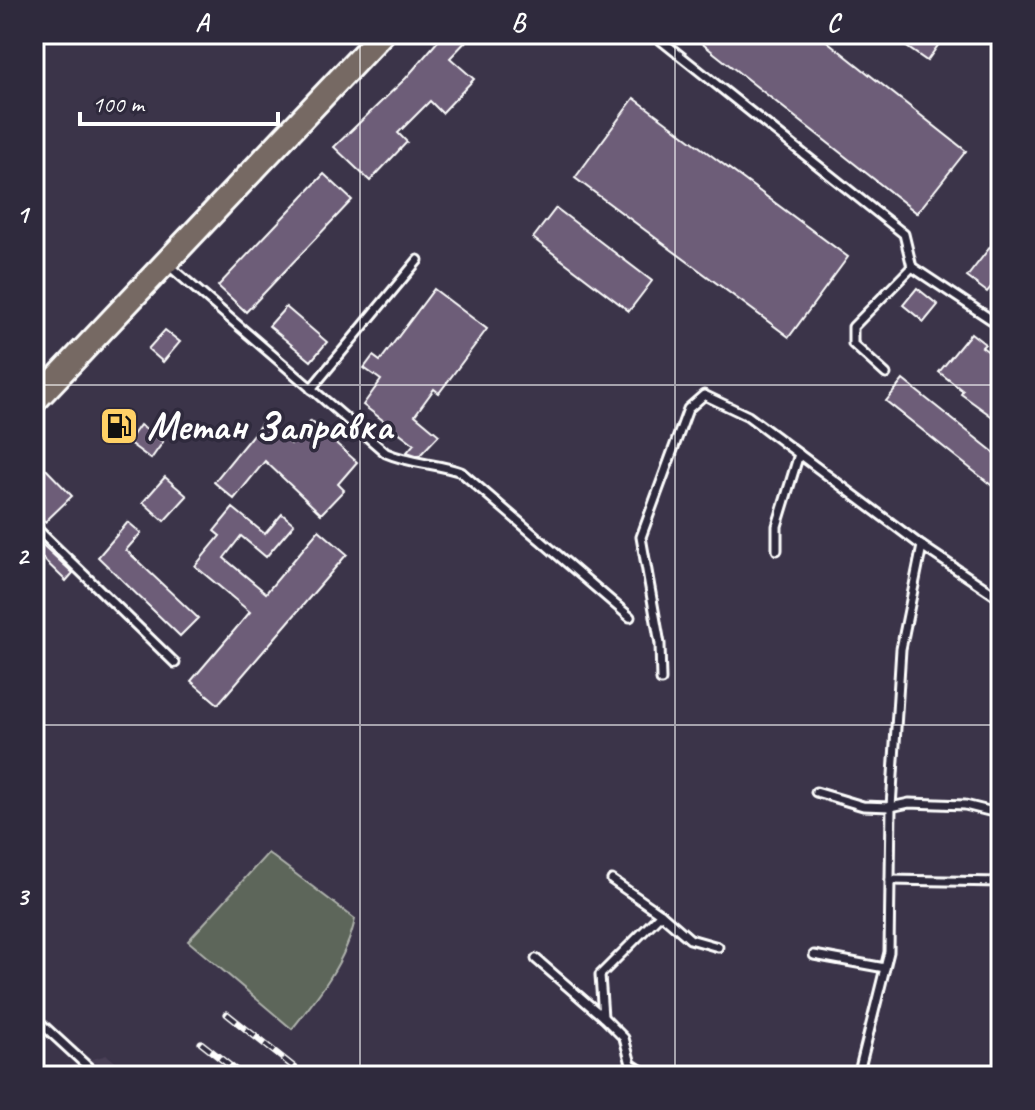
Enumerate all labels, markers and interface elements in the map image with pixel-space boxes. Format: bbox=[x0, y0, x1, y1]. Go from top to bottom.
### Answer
text: A bbox=[195, 6, 210, 39]
text: B bbox=[511, 6, 527, 39]
text: C bbox=[827, 6, 843, 39]
scale bar bbox=[80, 76, 278, 126]
text: 100 m bbox=[92, 89, 146, 119]
text: 1 bbox=[16, 198, 31, 231]
place label: Метан Заправка bbox=[147, 401, 395, 451]
fuel station icon: Метан Заправка bbox=[98, 405, 140, 447]
text: 2 bbox=[16, 539, 30, 572]
text: 3 bbox=[16, 880, 30, 913]

